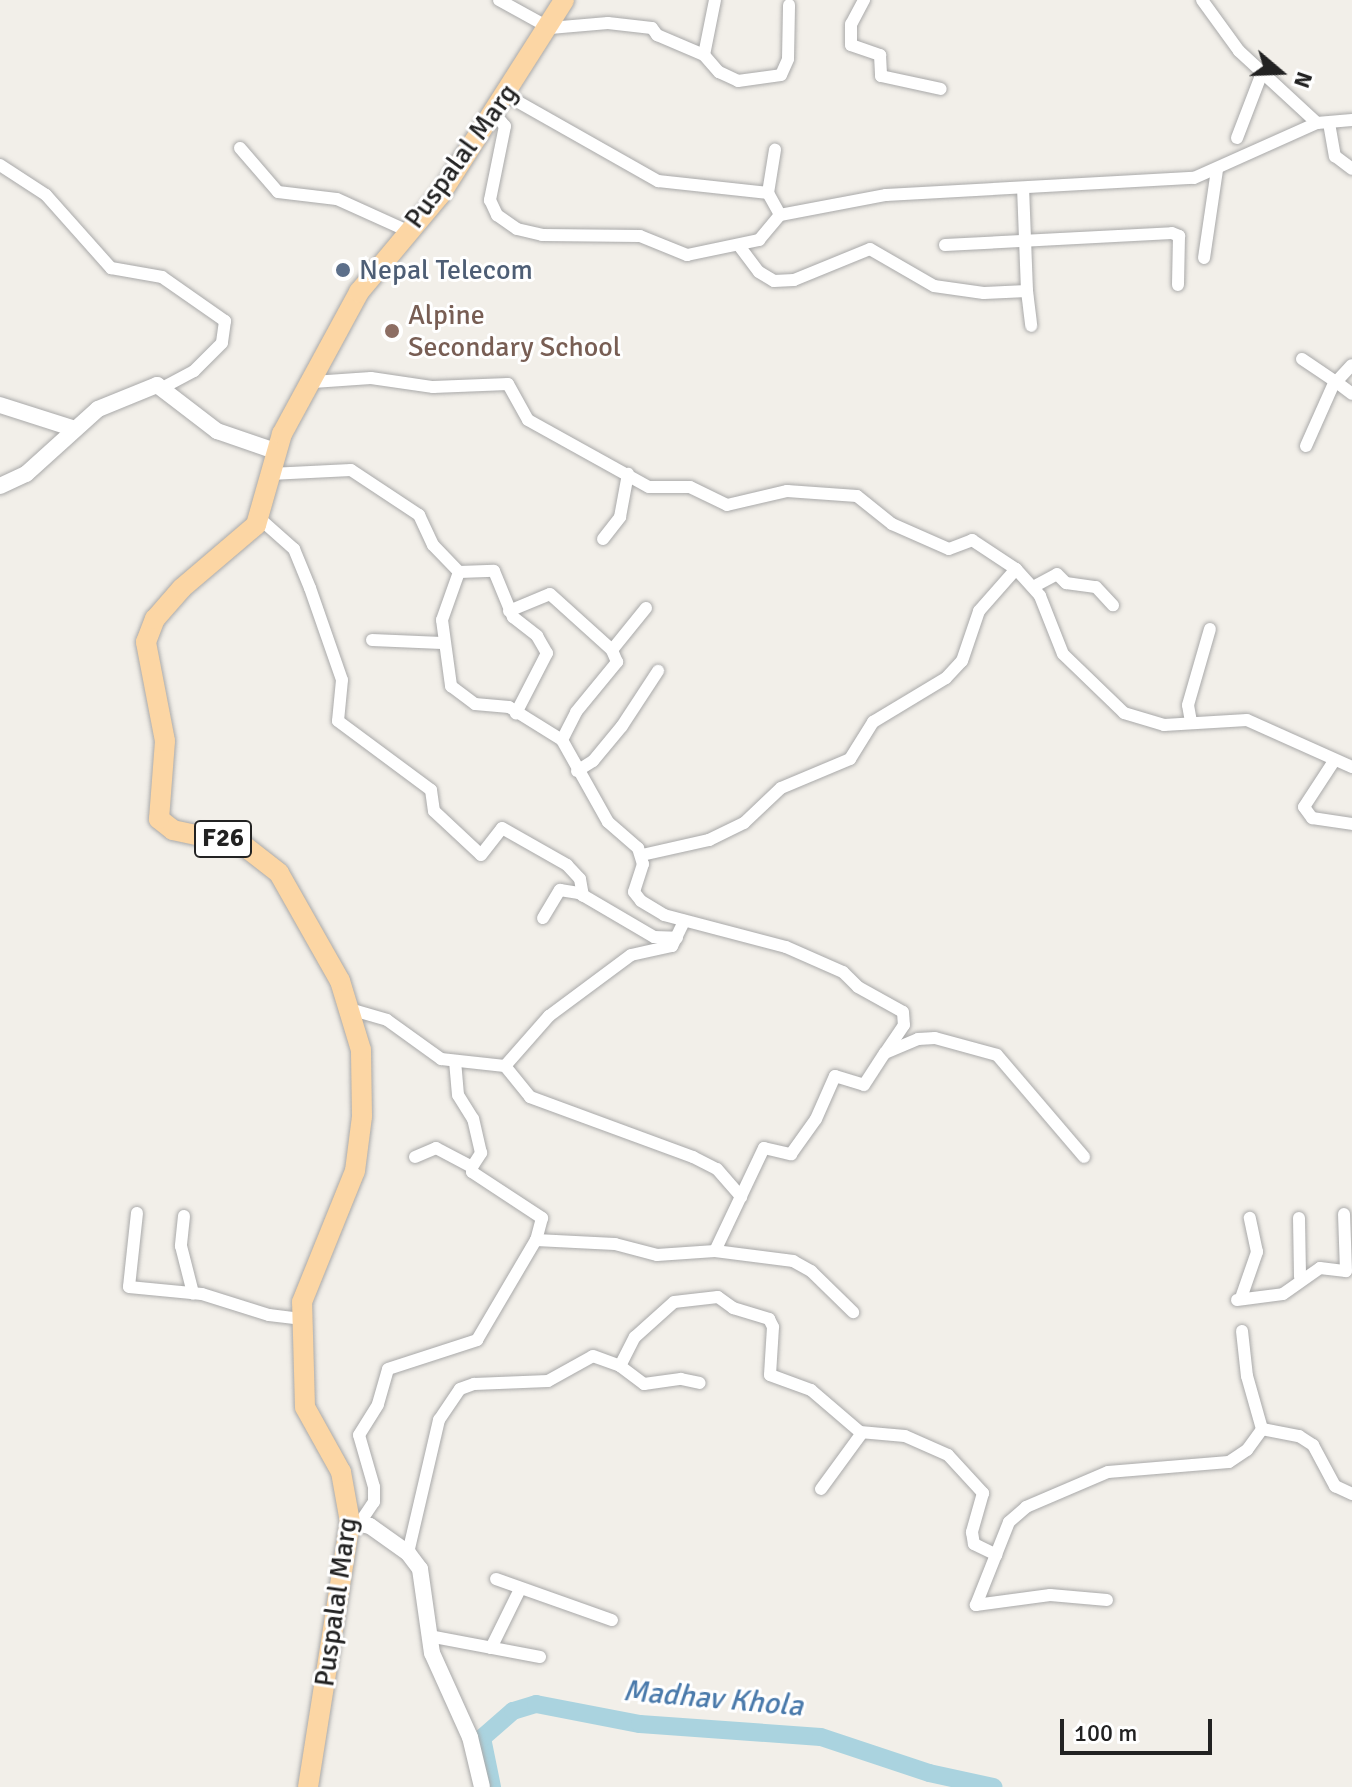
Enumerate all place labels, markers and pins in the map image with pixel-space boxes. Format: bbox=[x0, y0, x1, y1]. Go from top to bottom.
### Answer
place label: Nepal Telecom bbox=[359, 253, 533, 287]
marker: Nepal Telecom bbox=[334, 261, 352, 279]
place label: Alpine Secondary School bbox=[408, 298, 621, 364]
marker: Alpine Secondary School bbox=[383, 322, 401, 340]

